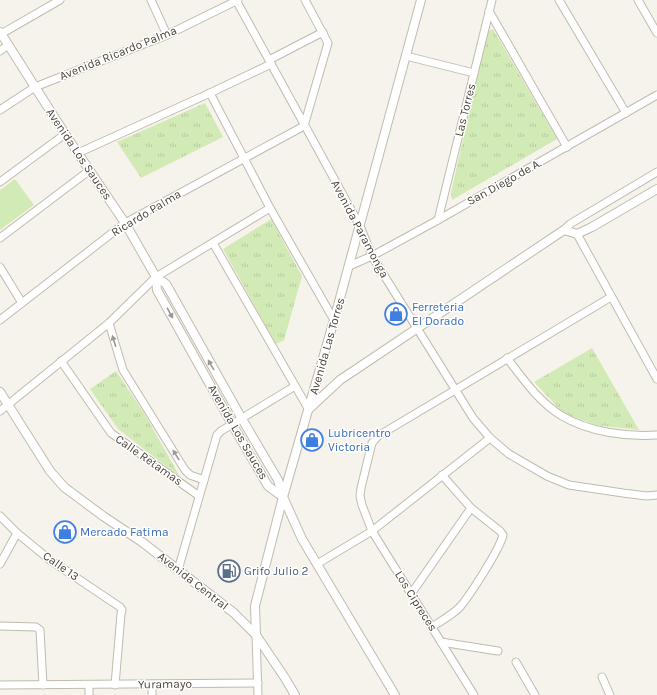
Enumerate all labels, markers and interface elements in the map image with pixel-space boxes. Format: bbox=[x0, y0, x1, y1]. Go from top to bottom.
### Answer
street label: Avenida Ricardo Palma bbox=[57, 23, 179, 83]
street label: Las Torres bbox=[452, 82, 478, 138]
street label: Avenida Los Sauces bbox=[43, 106, 115, 202]
street label: San Diego de A. bbox=[464, 156, 544, 208]
street label: Avenida Paramonga bbox=[328, 178, 392, 280]
street label: Ricardo Palma bbox=[109, 187, 183, 239]
street label: Avenida Las Torres bbox=[306, 296, 348, 396]
place label: Ferreteria El Dorado bbox=[412, 300, 464, 328]
shop icon: Ferreteria El Dorado bbox=[383, 301, 409, 327]
one-way arrow bbox=[167, 307, 174, 319]
one-way arrow bbox=[111, 335, 117, 347]
one-way arrow bbox=[208, 359, 215, 370]
street label: Avenida Los Sauces bbox=[205, 382, 271, 482]
place label: Lubricentro Victoria bbox=[328, 426, 391, 454]
shop icon: Lubricentro Victoria bbox=[299, 427, 325, 453]
street label: Calle Retamas bbox=[113, 432, 185, 488]
one-way arrow bbox=[172, 450, 180, 460]
shop icon: Mercado Fatima bbox=[52, 519, 78, 545]
place label: Mercado Fatima bbox=[80, 525, 169, 539]
street label: Calle 13 bbox=[40, 549, 82, 583]
street label: Avenida Central bbox=[155, 549, 231, 613]
fuel station icon: Grifo Julio 2 bbox=[216, 558, 242, 584]
place label: Grifo Julio 2 bbox=[244, 564, 309, 578]
street label: Los Cipreces bbox=[392, 568, 440, 634]
street label: Yuramayo bbox=[138, 677, 192, 691]

